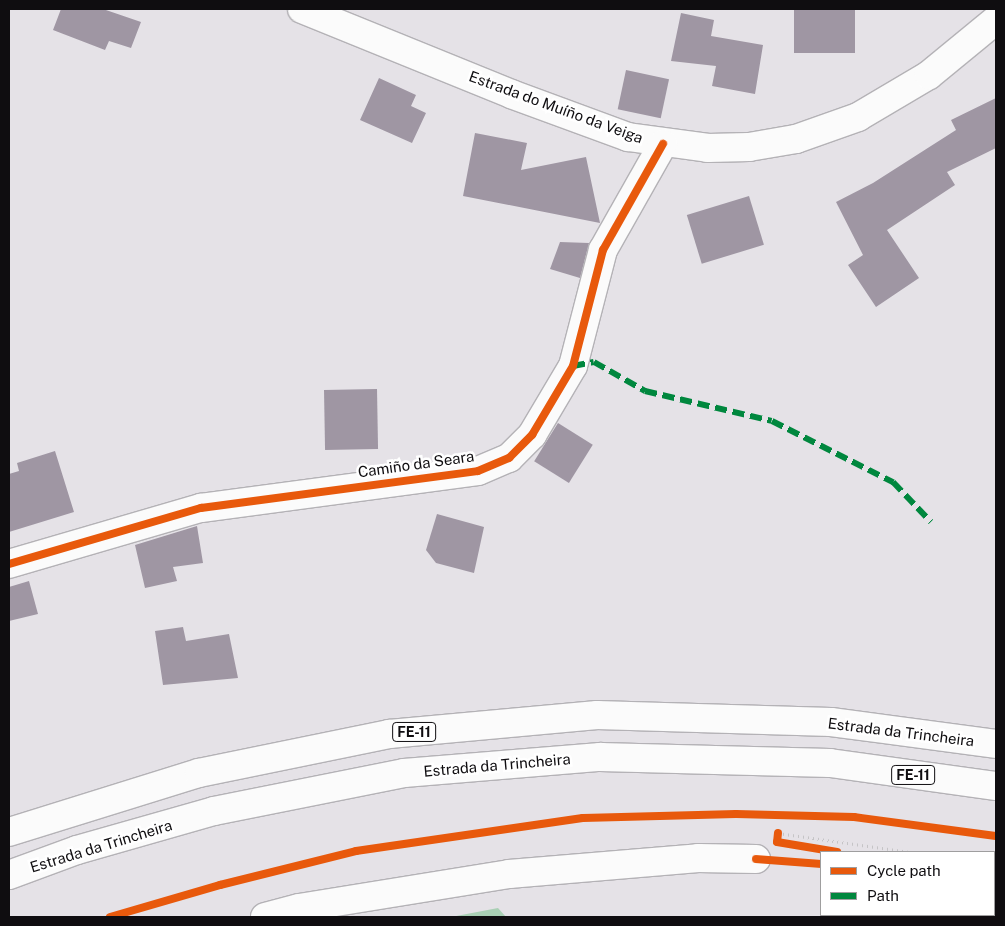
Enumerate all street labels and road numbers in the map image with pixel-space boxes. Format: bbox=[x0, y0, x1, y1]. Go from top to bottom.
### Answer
street label: Estrada do Muíño da Veiga bbox=[466, 67, 646, 147]
street label: Camiño da Seara bbox=[357, 447, 475, 481]
street label: Estrada da Trincheira bbox=[827, 714, 975, 750]
road number: FE-11 bbox=[392, 720, 436, 744]
street label: Estrada da Trincheira bbox=[423, 750, 571, 780]
road number: FE-11 bbox=[890, 764, 936, 786]
street label: Estrada da Trincheira bbox=[28, 816, 174, 876]

